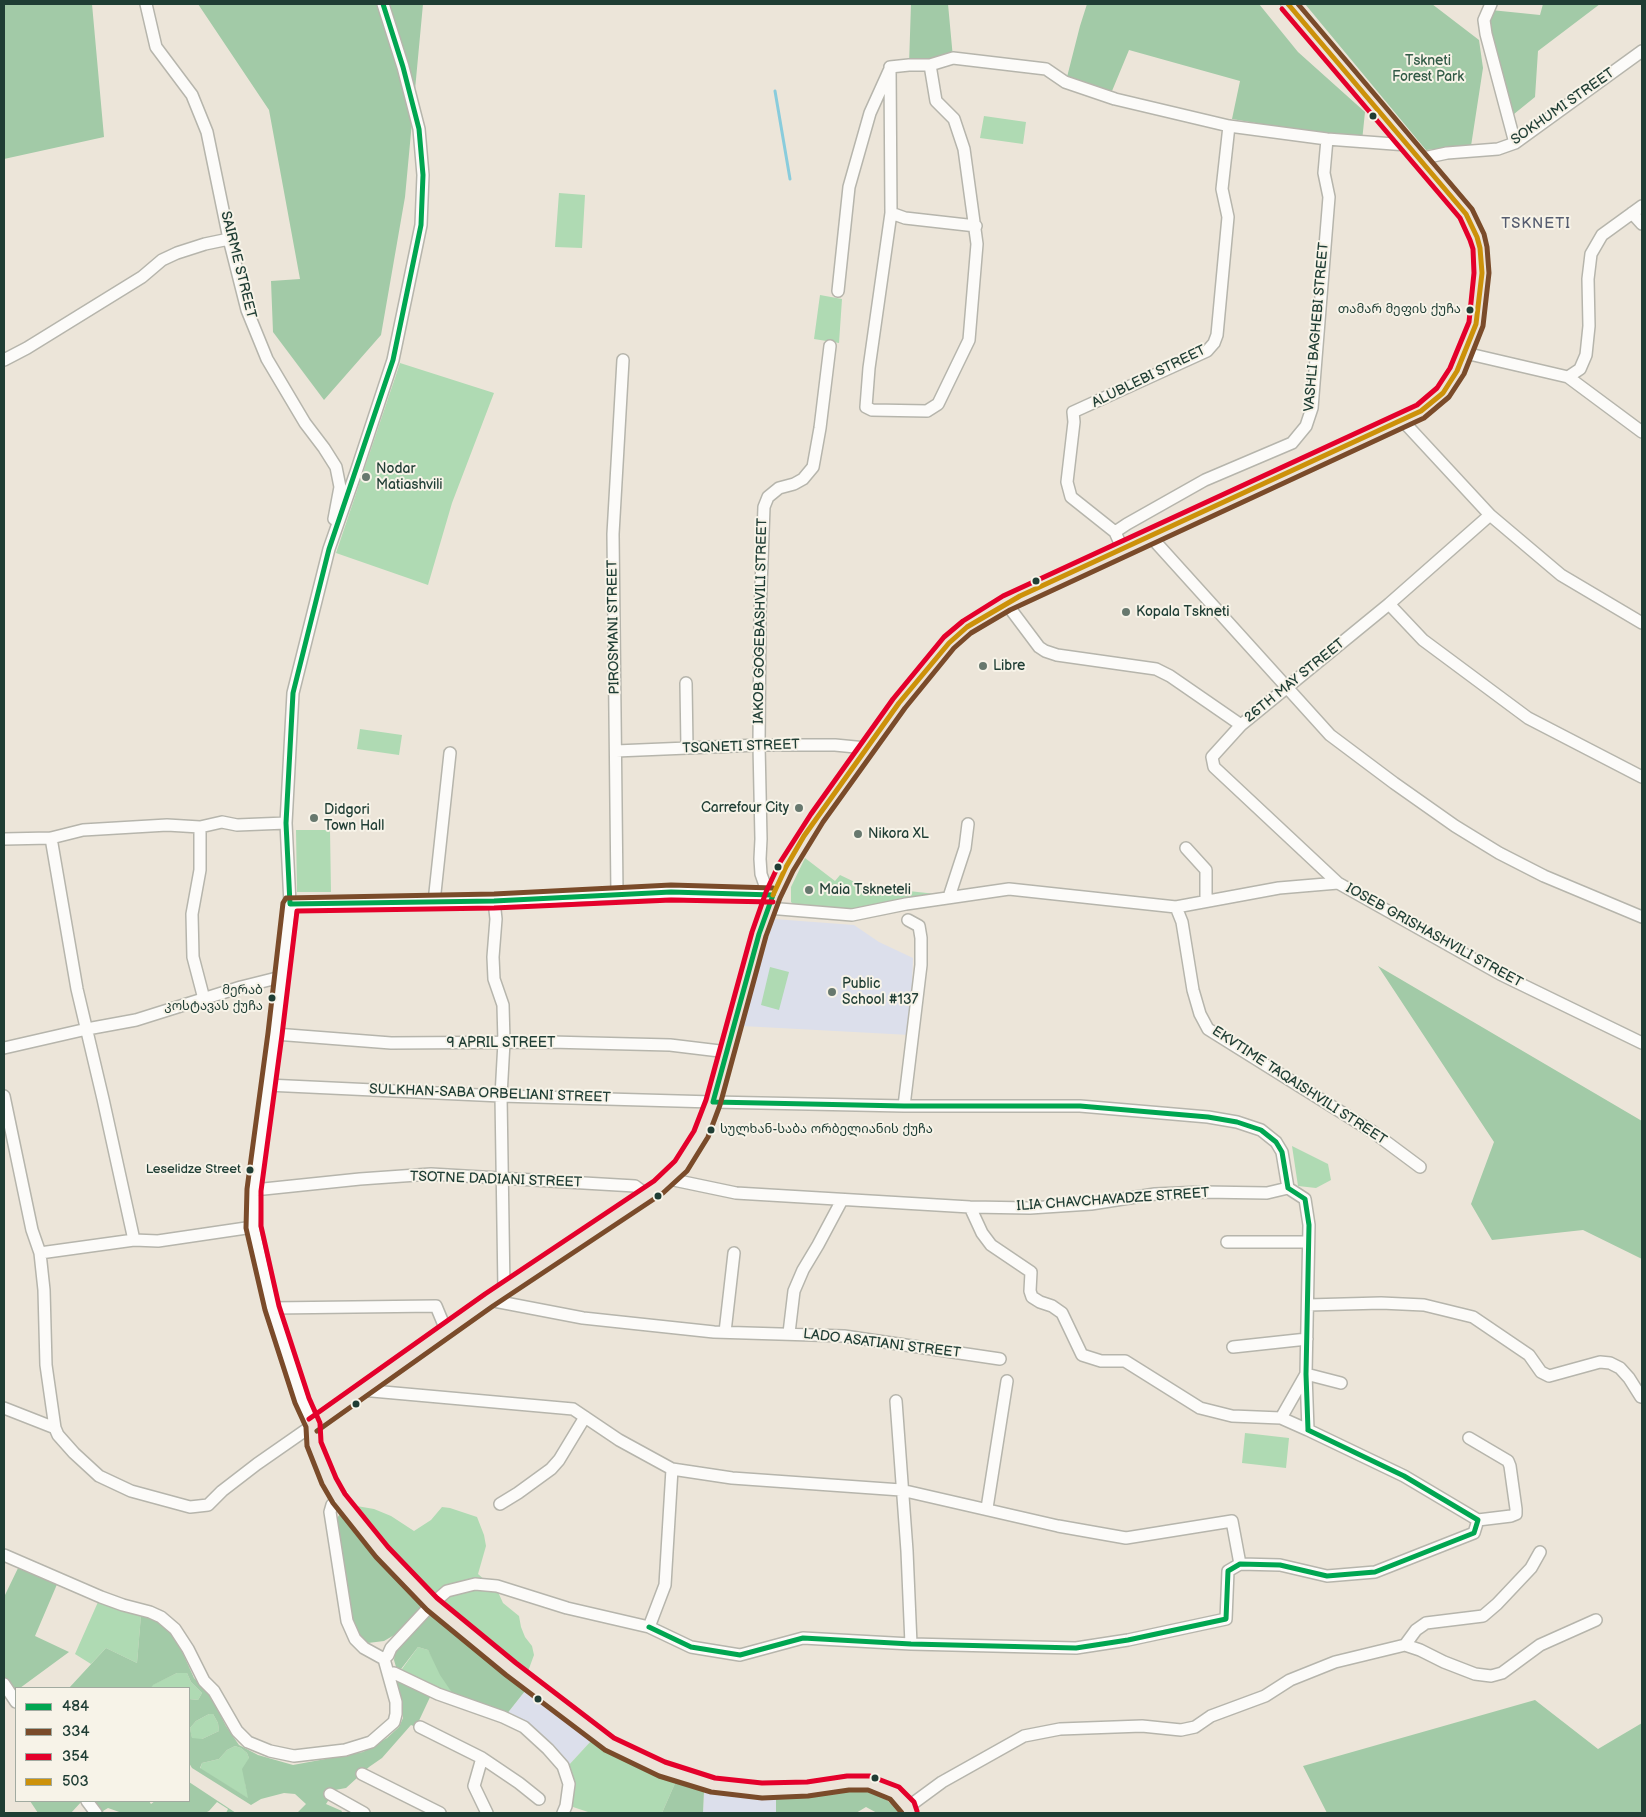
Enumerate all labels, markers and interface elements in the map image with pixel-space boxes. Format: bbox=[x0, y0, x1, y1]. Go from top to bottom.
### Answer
park label: Tskneti Forest Park bbox=[1392, 53, 1464, 85]
street label: SOKHUMI STREET bbox=[1508, 65, 1618, 149]
unlabelled marker bbox=[1368, 111, 1378, 121]
street label: SAIRME STREET bbox=[217, 210, 259, 320]
district label: TSKNETI bbox=[1500, 215, 1572, 233]
street label: VASHLI BAGHEBI STREET bbox=[1301, 242, 1333, 412]
place label: თამარ მეფის ქუჩა bbox=[1338, 302, 1461, 318]
marker: თამარ მეფის ქუჩა bbox=[1465, 305, 1475, 315]
street label: ALUBLEBI STREET bbox=[1089, 342, 1209, 412]
place label: Nodar Matiashvili bbox=[376, 461, 443, 494]
marker: Nodar Matiashvili bbox=[360, 471, 372, 483]
street label: IAKOB GOGEBASHVILI STREET bbox=[751, 518, 771, 724]
street label: PIROSMANI STREET bbox=[604, 559, 624, 695]
unlabelled marker bbox=[1031, 576, 1041, 586]
place label: Kopala Tskneti bbox=[1136, 604, 1230, 620]
marker: Kopala Tskneti bbox=[1120, 606, 1132, 618]
street label: 26TH MAY STREET bbox=[1242, 635, 1348, 727]
place label: Libre bbox=[993, 658, 1025, 674]
marker: Libre bbox=[977, 660, 989, 672]
street label: TSQNETI STREET bbox=[682, 737, 800, 757]
place label: Carrefour City bbox=[701, 800, 789, 816]
place label: Didgori Town Hall bbox=[324, 802, 384, 834]
marker: Carrefour City bbox=[793, 802, 805, 814]
marker: Didgori Town Hall bbox=[308, 812, 320, 824]
place label: Nikora XL bbox=[868, 826, 929, 842]
marker: Nikora XL bbox=[852, 828, 864, 840]
unlabelled marker bbox=[773, 862, 783, 872]
street label: IOSEB GRISHASHVILI STREET bbox=[1343, 880, 1525, 992]
place label: Maia Tskneteli bbox=[819, 882, 911, 898]
marker: Maia Tskneteli bbox=[803, 884, 815, 896]
place label: Public School #137 bbox=[842, 976, 918, 1009]
place label: მერაბ კოსტავას ქუჩა bbox=[164, 983, 263, 1014]
marker: Public School #137 bbox=[826, 986, 838, 998]
marker: მერაბ კოსტავას ქუჩა bbox=[267, 993, 277, 1003]
street label: EKVTIME TAQAISHVILI STREET bbox=[1208, 1023, 1390, 1149]
street label: 9 APRIL STREET bbox=[447, 1035, 555, 1051]
street label: SULKHAN-SABA ORBELIANI STREET bbox=[369, 1081, 611, 1107]
place label: სულხან-საბა ორბელიანის ქუჩა bbox=[720, 1122, 933, 1138]
marker: სულხან-საბა ორბელიანის ქუჩა bbox=[706, 1125, 716, 1135]
place label: Leselidze Street bbox=[146, 1162, 241, 1178]
marker: Leselidze Street bbox=[245, 1165, 255, 1175]
street label: TSOTNE DADIANI STREET bbox=[410, 1169, 582, 1191]
street label: ILIA CHAVCHAVADZE STREET bbox=[1016, 1185, 1210, 1215]
unlabelled marker bbox=[653, 1191, 663, 1201]
street label: LADO ASATIANI STREET bbox=[802, 1326, 962, 1362]
unlabelled marker bbox=[351, 1399, 361, 1409]
legend bbox=[15, 1687, 190, 1802]
unlabelled marker bbox=[533, 1694, 543, 1704]
text: 484 bbox=[62, 1697, 89, 1716]
text: 334 bbox=[62, 1722, 90, 1741]
text: 354 bbox=[62, 1747, 89, 1766]
text: 503 bbox=[62, 1772, 89, 1791]
unlabelled marker bbox=[870, 1773, 880, 1783]

